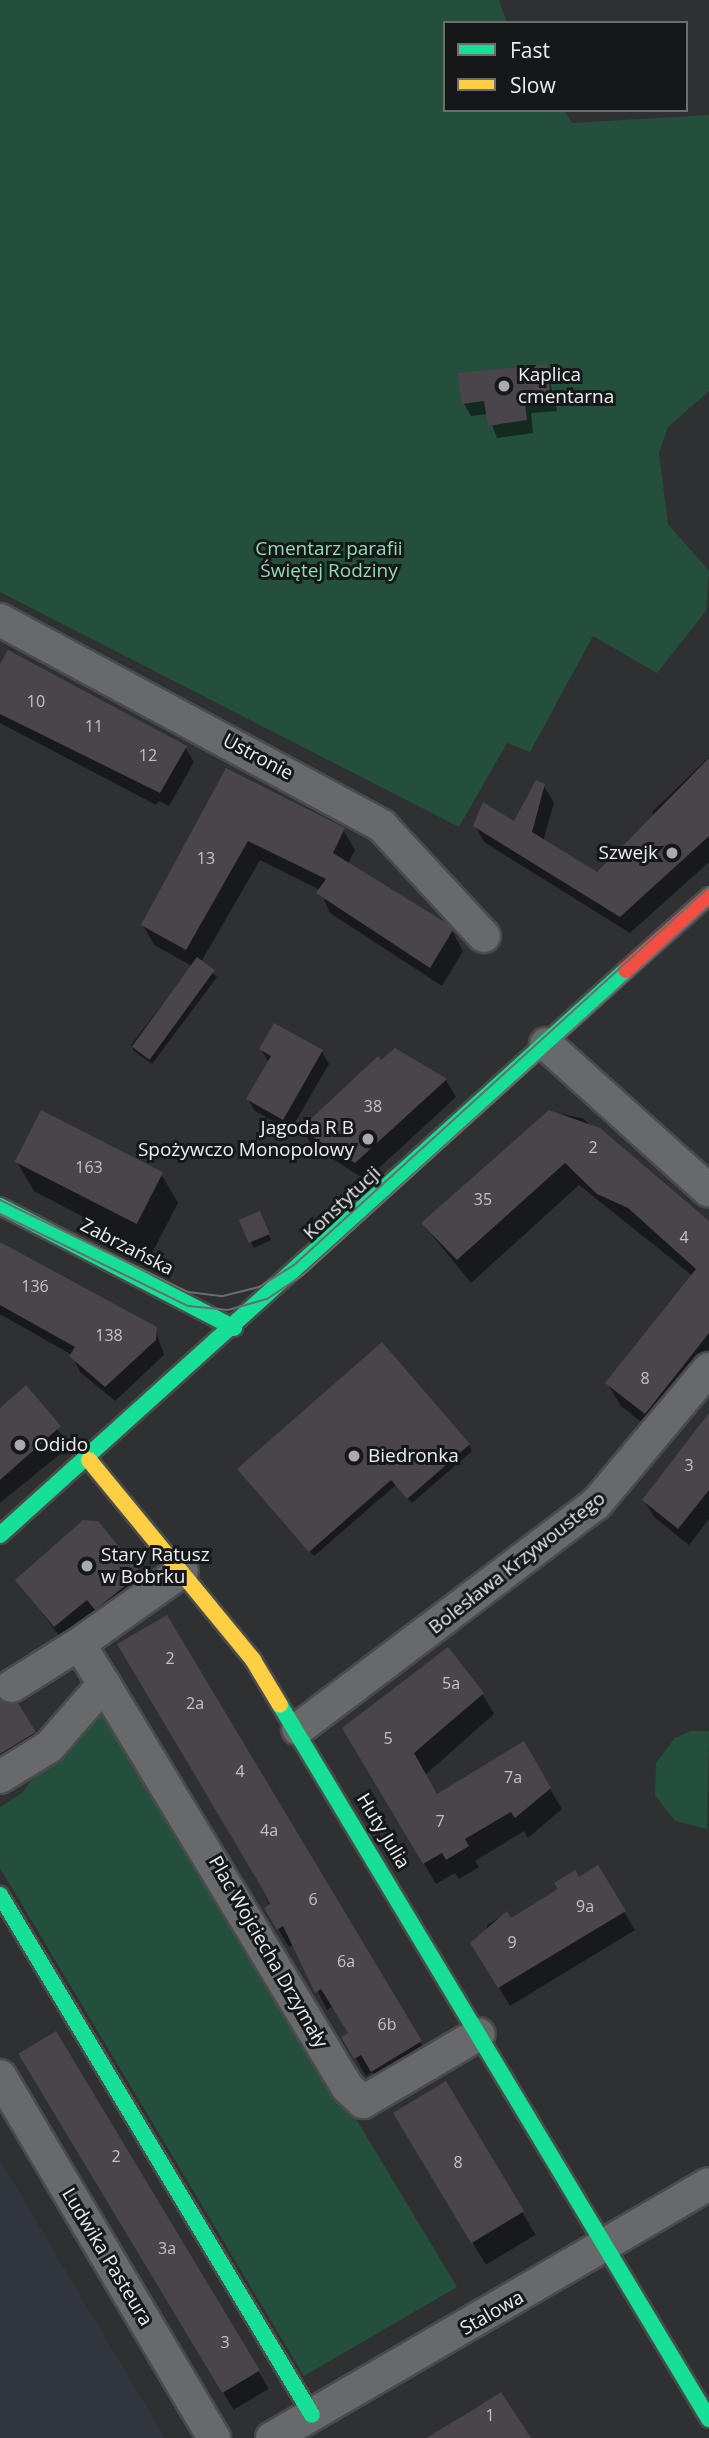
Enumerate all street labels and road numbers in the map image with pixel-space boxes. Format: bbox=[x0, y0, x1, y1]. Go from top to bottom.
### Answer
street label: Ustronie bbox=[219, 729, 297, 785]
street label: Konstytucji bbox=[299, 1162, 385, 1244]
street label: Zabrzańska bbox=[77, 1214, 177, 1280]
street label: Bolesława Krzywoustego bbox=[424, 1487, 610, 1639]
street label: Huty Julia bbox=[352, 1789, 414, 1873]
street label: Plac Wojciecha Drzymały bbox=[204, 1852, 332, 2052]
street label: Ludwika Pasteura bbox=[57, 2184, 157, 2330]
street label: Stalowa bbox=[456, 2286, 528, 2340]

